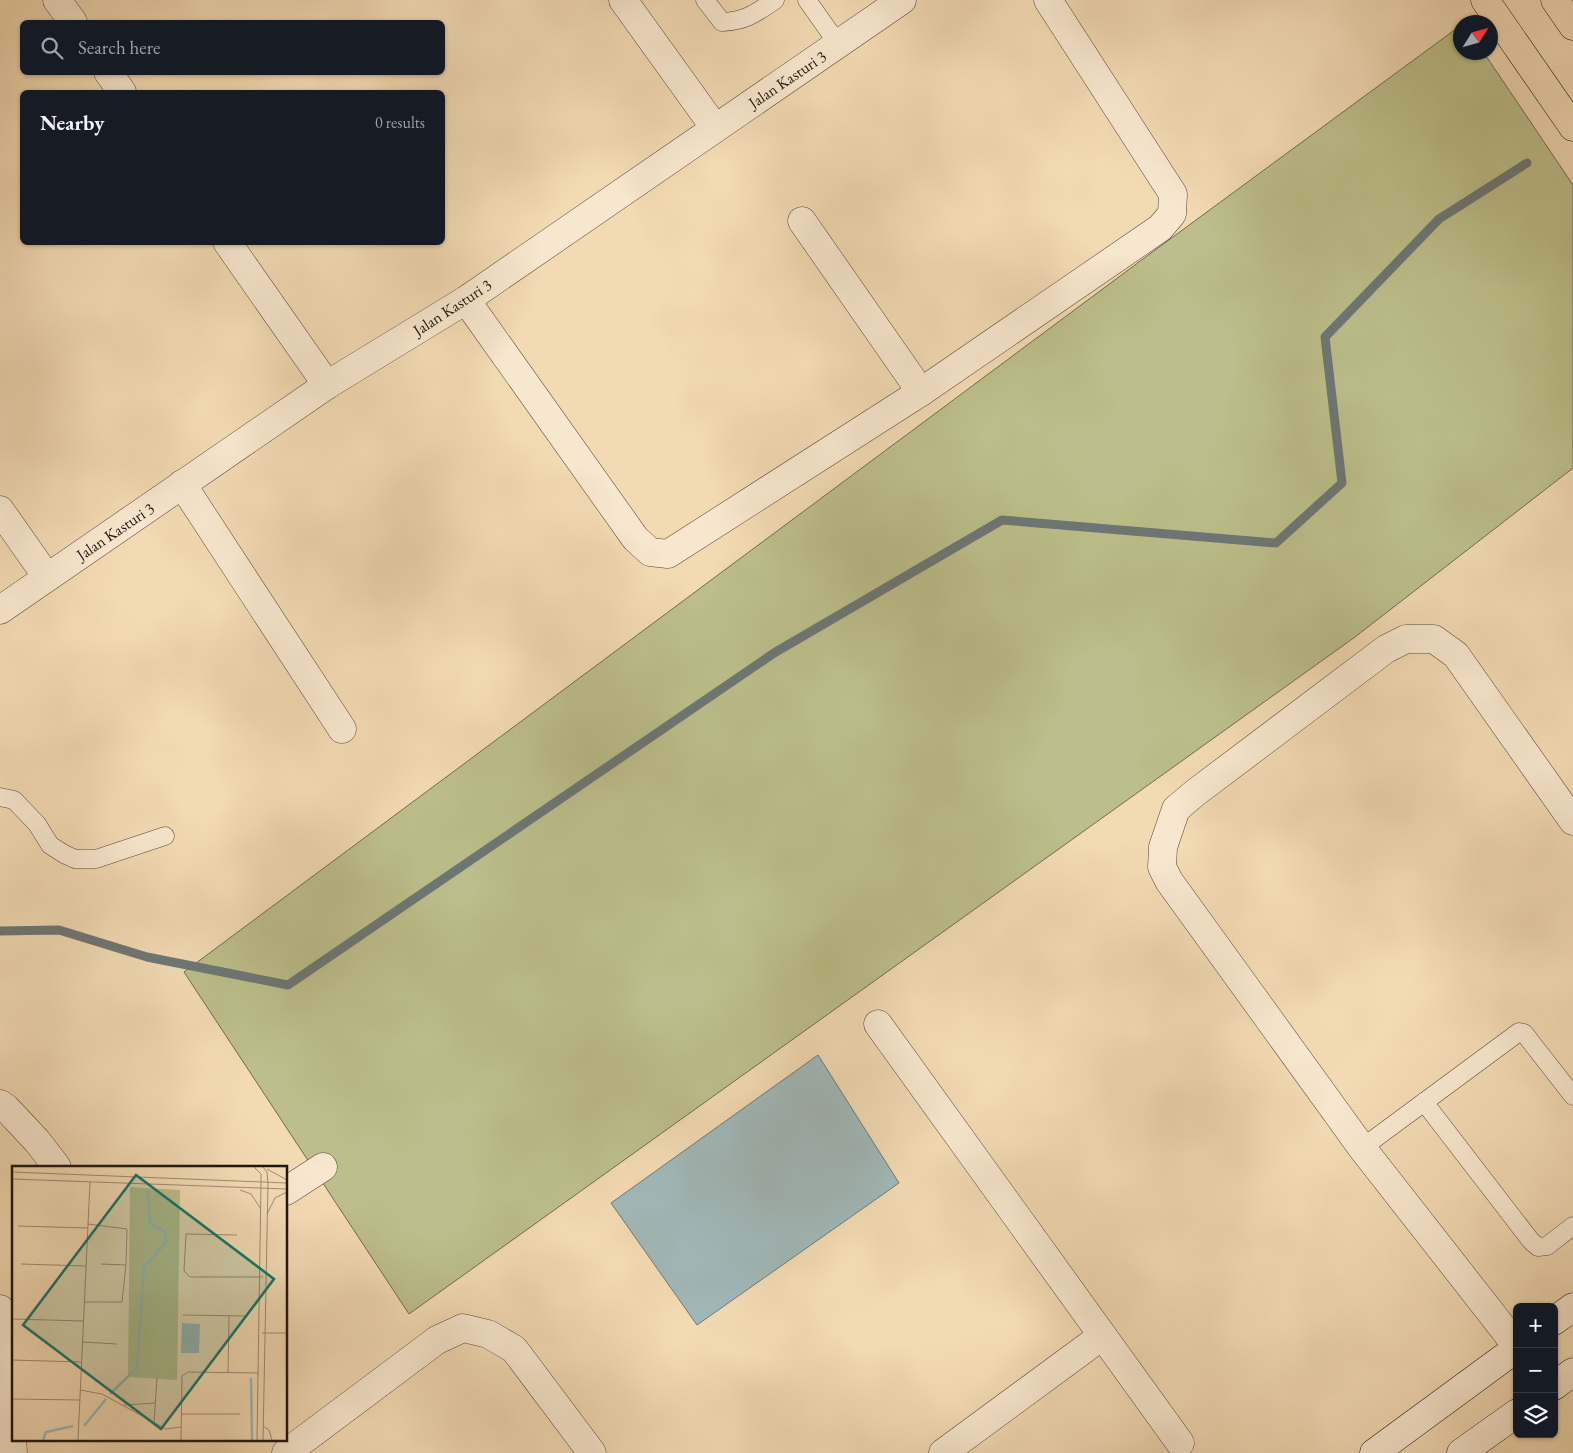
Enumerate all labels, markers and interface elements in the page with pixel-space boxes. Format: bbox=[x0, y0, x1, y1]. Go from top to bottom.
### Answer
north arrow bbox=[1453, 15, 1498, 60]
search box bbox=[20, 20, 445, 75]
icon: search bbox=[38, 34, 66, 62]
text: Search here bbox=[78, 35, 160, 60]
street label: Jalan Kasturi 3 bbox=[743, 45, 831, 114]
text: Nearby bbox=[40, 109, 104, 136]
text: 0 results bbox=[375, 112, 425, 133]
street label: Jalan Kasturi 3 bbox=[407, 274, 496, 342]
street label: Jalan Kasturi 3 bbox=[71, 497, 159, 566]
inset map bbox=[12, 1166, 288, 1440]
map controls bbox=[1513, 1303, 1558, 1438]
button: + bbox=[1513, 1303, 1558, 1348]
button: − bbox=[1513, 1348, 1558, 1393]
button: layers bbox=[1513, 1393, 1558, 1438]

